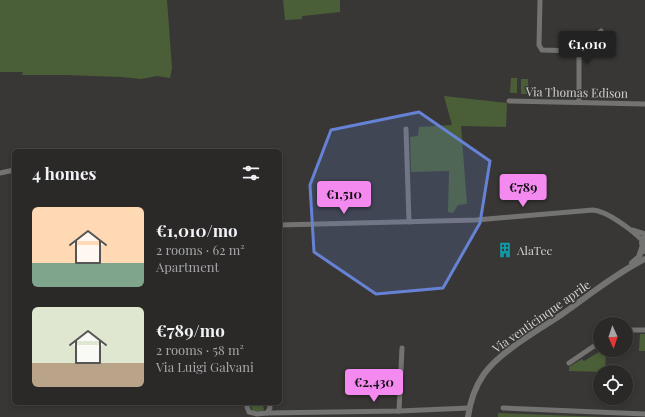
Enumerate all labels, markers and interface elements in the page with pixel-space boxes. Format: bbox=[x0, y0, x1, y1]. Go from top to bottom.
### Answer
pin: €1,010 bbox=[554, 31, 620, 65]
text: €1,010 bbox=[568, 35, 606, 52]
street label: Via Thomas Edison bbox=[525, 83, 628, 101]
text: 4 homes bbox=[32, 162, 96, 184]
icon: filters bbox=[240, 162, 262, 184]
pin: €789 bbox=[499, 174, 547, 208]
text: €789 bbox=[509, 178, 537, 195]
pin: €1,510 bbox=[311, 181, 377, 215]
text: €1,510 bbox=[326, 185, 362, 202]
text: €1,010/mo bbox=[156, 219, 238, 241]
icon: home bbox=[64, 223, 112, 271]
text: 2 rooms · 62 m² bbox=[156, 241, 245, 258]
building icon: AlaTec bbox=[496, 241, 514, 259]
place label: AlaTec bbox=[516, 242, 553, 258]
text: Apartment bbox=[156, 258, 219, 275]
street label: Via venticinque aprile bbox=[488, 276, 593, 357]
north arrow bbox=[593, 317, 633, 357]
map controls bbox=[593, 317, 633, 405]
text: €789/mo bbox=[156, 319, 225, 341]
icon: home bbox=[64, 323, 112, 371]
text: 2 rooms · 58 m² bbox=[156, 341, 244, 358]
text: Via Luigi Galvani bbox=[156, 358, 254, 375]
button: locate bbox=[593, 365, 633, 405]
pin: €2,430 bbox=[341, 369, 407, 403]
text: €2,430 bbox=[354, 373, 394, 390]

